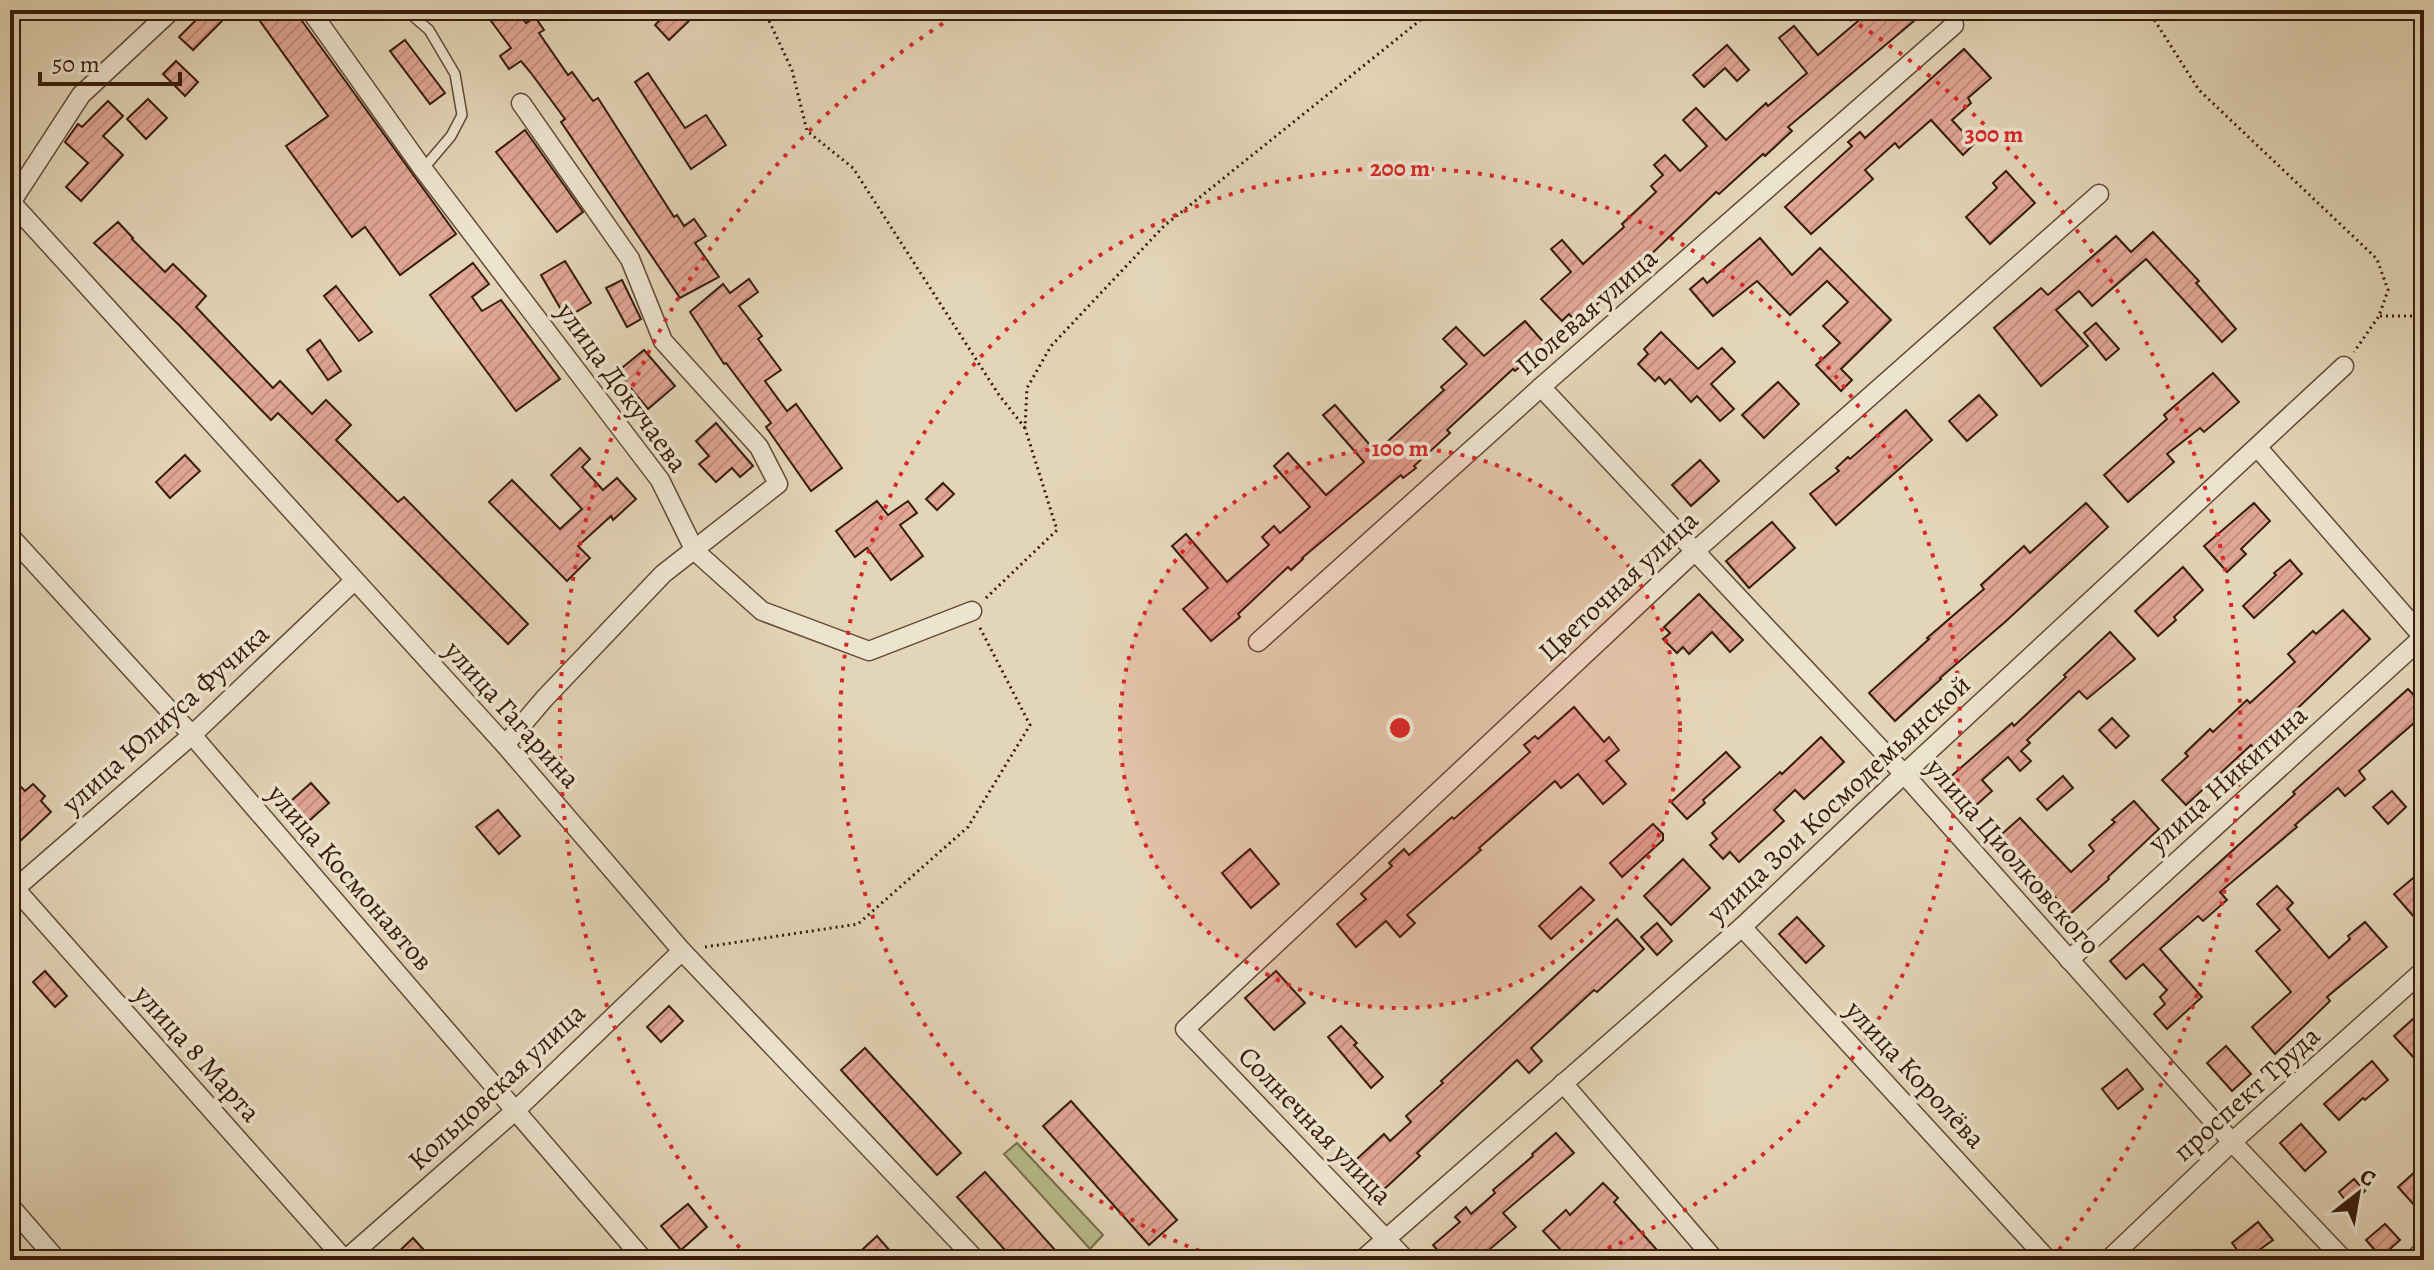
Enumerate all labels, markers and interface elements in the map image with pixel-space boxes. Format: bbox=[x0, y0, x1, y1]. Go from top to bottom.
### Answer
scale bar bbox=[40, 36, 180, 86]
text: 50 m bbox=[52, 48, 100, 80]
text: 300 m bbox=[1965, 118, 2023, 150]
text: 200 m bbox=[1370, 152, 1430, 184]
street label: Полевая улица bbox=[1507, 239, 1666, 384]
street label: улица Докучаева bbox=[547, 294, 697, 480]
text: 100 m bbox=[1371, 432, 1429, 464]
street label: Цветочная улица bbox=[1530, 502, 1707, 670]
street label: улица Юлиуса Фучика bbox=[53, 615, 278, 823]
street label: улица Гагарина bbox=[435, 632, 589, 797]
street label: улица Зои Космодемьянской bbox=[1698, 666, 1979, 932]
street label: улица Никитина bbox=[2139, 697, 2316, 862]
centre of rings bbox=[1386, 714, 1414, 742]
street label: улица Циолковского bbox=[1917, 749, 2109, 963]
street label: улица Космонавтов bbox=[258, 775, 442, 979]
street label: улица 8 Марта bbox=[125, 976, 269, 1131]
street label: улица Королёва bbox=[1836, 992, 1994, 1157]
street label: Кольцовская улица bbox=[400, 994, 594, 1179]
street label: проспект Труда bbox=[2165, 1017, 2329, 1170]
street label: Солнечная улица bbox=[1230, 1038, 1401, 1214]
north arrow bbox=[2318, 1154, 2398, 1234]
text: С bbox=[2354, 1161, 2381, 1194]

